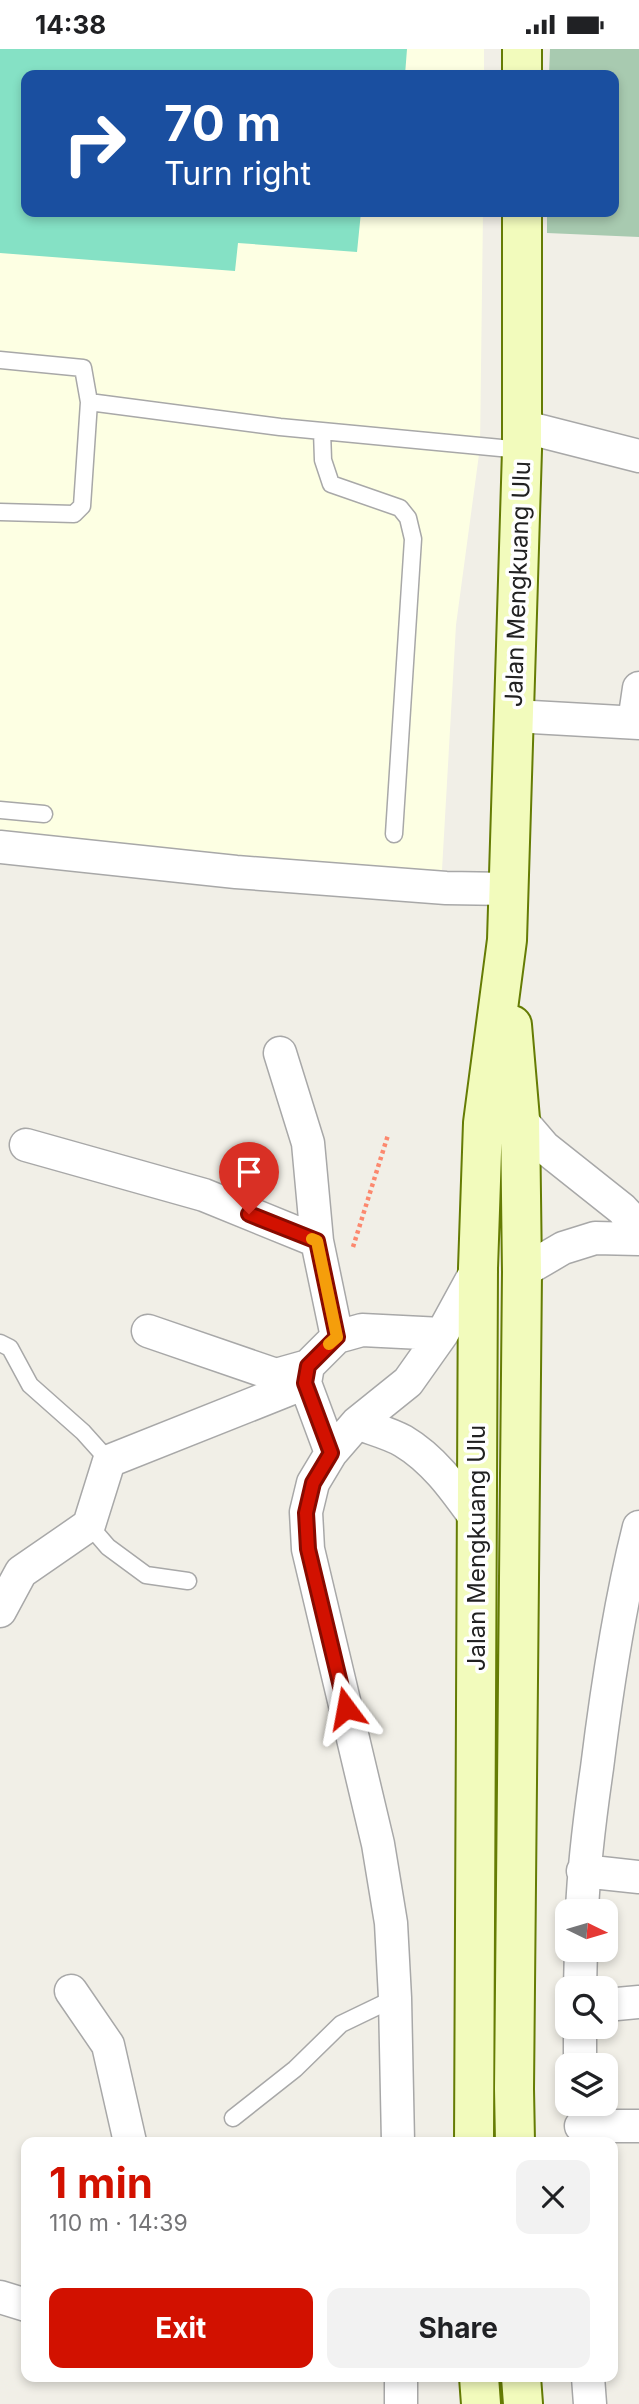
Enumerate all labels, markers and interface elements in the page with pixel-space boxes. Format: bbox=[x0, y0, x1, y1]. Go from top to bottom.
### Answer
text: 14:38 bbox=[35, 9, 106, 40]
text: 70 m bbox=[164, 94, 281, 153]
icon: right bbox=[49, 98, 140, 189]
text: Turn right bbox=[164, 154, 311, 193]
street label: Jalan Mengkuang Ulu bbox=[499, 460, 536, 708]
pin bbox=[219, 1142, 279, 1214]
icon: arrive bbox=[230, 1153, 268, 1191]
street label: Jalan Mengkuang Ulu bbox=[462, 1425, 491, 1671]
position arrow bbox=[309, 1671, 383, 1745]
north arrow bbox=[555, 1899, 618, 1962]
map controls bbox=[555, 1899, 618, 2116]
button: search bbox=[555, 1976, 618, 2039]
button: layers bbox=[555, 2053, 618, 2116]
text: 1 min bbox=[49, 2157, 153, 2208]
button: close bbox=[516, 2160, 590, 2234]
text: 110 m · 14:39 bbox=[49, 2209, 188, 2237]
button: Exit bbox=[49, 2288, 313, 2368]
button: Share bbox=[327, 2288, 590, 2368]

